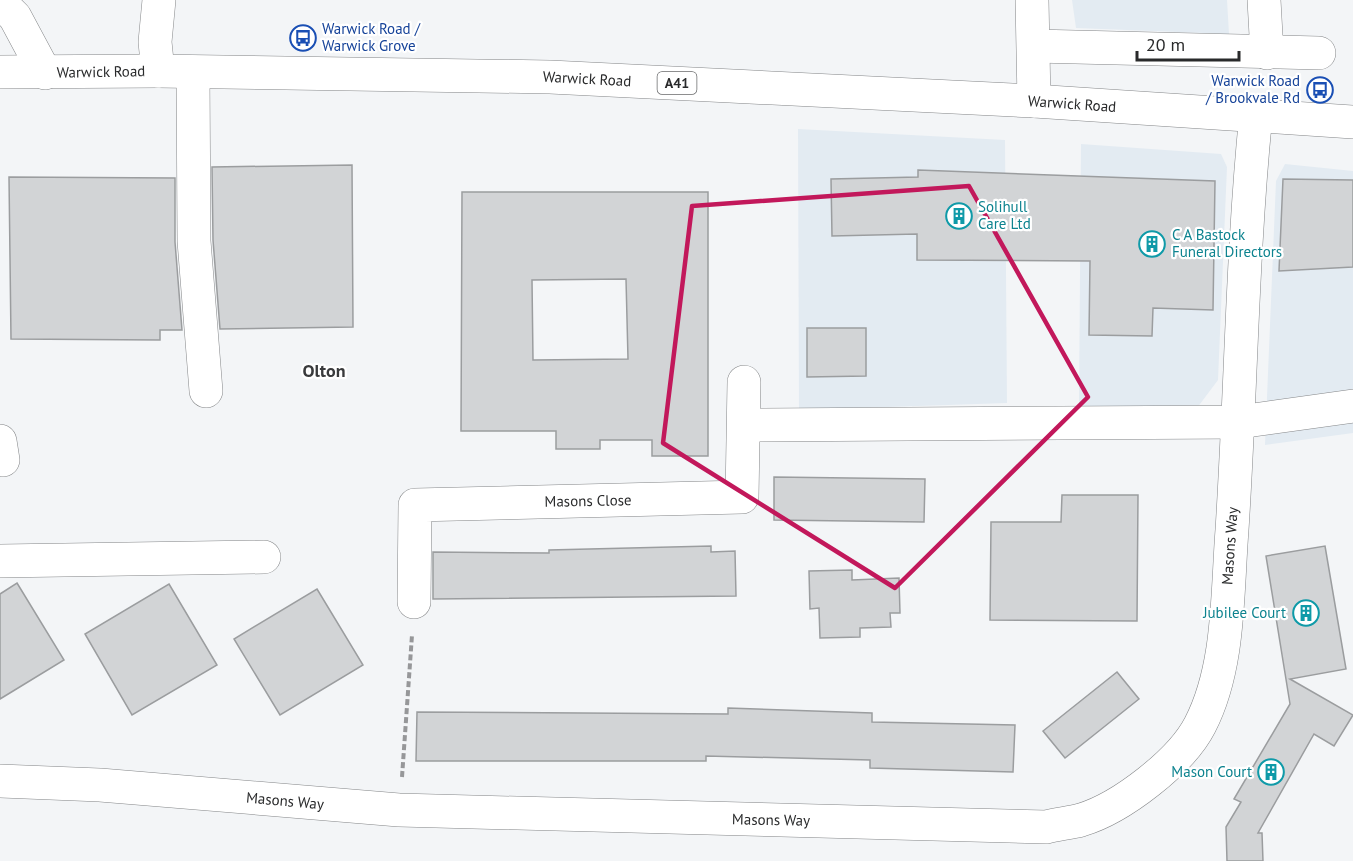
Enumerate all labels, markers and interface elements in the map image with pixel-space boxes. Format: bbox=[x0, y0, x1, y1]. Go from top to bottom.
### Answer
place label: Warwick Road / Warwick Grove bbox=[322, 19, 421, 55]
bus stop icon: Warwick Road / Warwick Grove bbox=[288, 23, 318, 53]
scale bar bbox=[1137, 24, 1239, 62]
text: 20 m bbox=[1146, 33, 1185, 56]
street label: Warwick Road bbox=[57, 61, 145, 82]
street label: Warwick Road bbox=[542, 67, 632, 90]
place label: Warwick Road / Brookvale Rd bbox=[1205, 71, 1300, 107]
road number: A41 bbox=[658, 72, 696, 94]
bus stop icon: Warwick Road / Brookvale Rd bbox=[1305, 75, 1335, 105]
street label: Warwick Road bbox=[1027, 91, 1117, 116]
place label: Solihull Care Ltd bbox=[978, 197, 1031, 233]
building icon: Solihull Care Ltd bbox=[944, 201, 974, 231]
place label: C A Bastock Funeral Directors bbox=[1172, 225, 1282, 261]
building icon: C A Bastock Funeral Directors bbox=[1137, 229, 1167, 259]
district label: Olton bbox=[302, 359, 346, 382]
street label: Masons Close bbox=[544, 490, 632, 511]
street label: Masons Way bbox=[1217, 506, 1242, 586]
building icon: Jubilee Court bbox=[1291, 598, 1321, 628]
place label: Jubilee Court bbox=[1202, 603, 1286, 622]
building icon: Mason Court bbox=[1256, 757, 1286, 787]
place label: Mason Court bbox=[1171, 762, 1252, 781]
street label: Masons Way bbox=[245, 788, 325, 813]
street label: Masons Way bbox=[732, 809, 810, 830]

